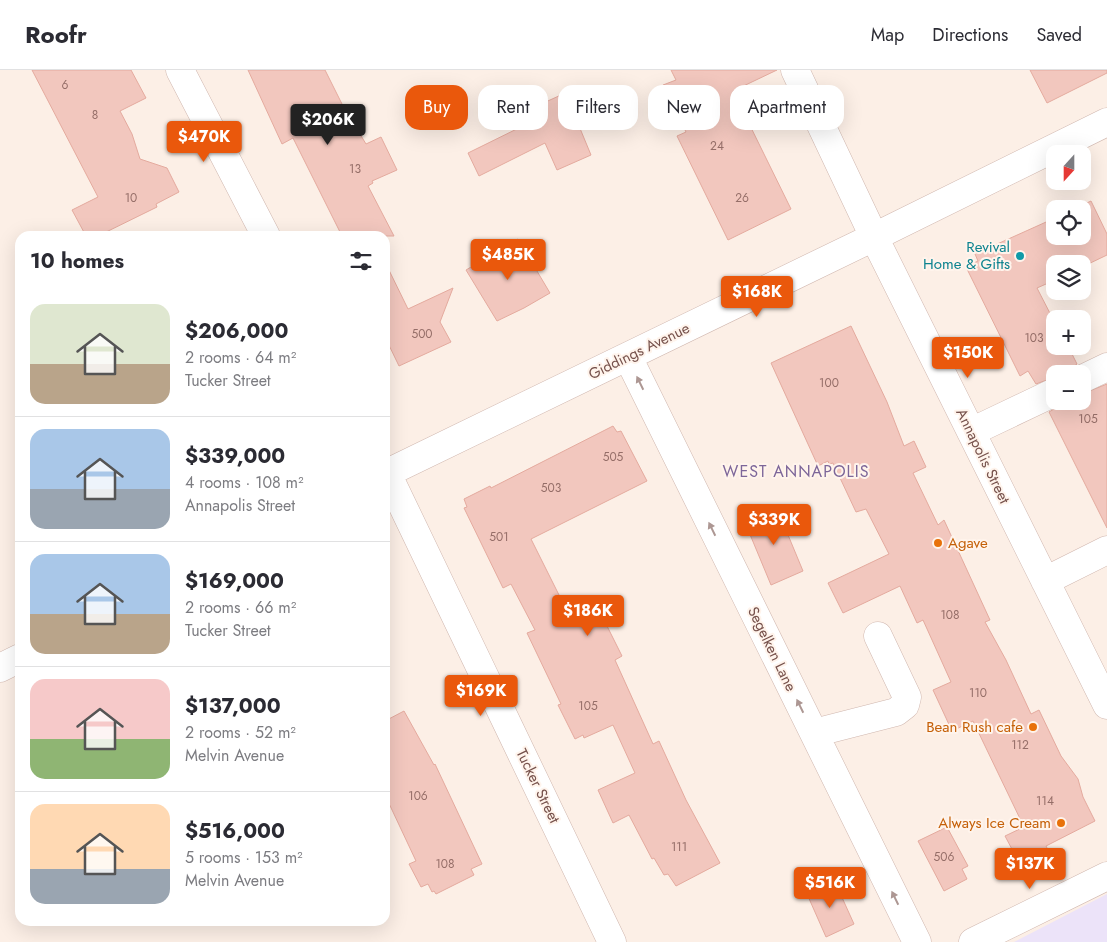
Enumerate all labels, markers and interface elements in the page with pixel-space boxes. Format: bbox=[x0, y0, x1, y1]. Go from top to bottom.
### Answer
text: Roofr bbox=[25, 17, 87, 52]
text: Map bbox=[871, 22, 904, 48]
text: Directions bbox=[932, 22, 1008, 48]
text: Saved bbox=[1036, 22, 1082, 48]
house number: 6 bbox=[62, 76, 69, 94]
chip: Buy bbox=[405, 85, 468, 130]
chip: Rent bbox=[478, 85, 548, 130]
chip: Filters bbox=[558, 85, 638, 130]
chip: New bbox=[648, 85, 720, 130]
chip: Apartment bbox=[730, 85, 844, 130]
pin: $206K bbox=[293, 104, 363, 146]
house number: 8 bbox=[92, 106, 98, 124]
text: $206K bbox=[302, 108, 354, 131]
pin: $470K bbox=[169, 121, 239, 163]
text: $470K bbox=[178, 125, 230, 148]
house number: 24 bbox=[710, 137, 724, 155]
north arrow bbox=[1046, 145, 1091, 190]
map controls bbox=[1046, 145, 1091, 410]
house number: 13 bbox=[349, 160, 361, 178]
house number: 10 bbox=[125, 189, 137, 207]
house number: 26 bbox=[735, 189, 749, 207]
button: locate bbox=[1046, 200, 1091, 245]
place label: Revival Home & Gifts bbox=[923, 236, 1010, 275]
pin: $485K bbox=[473, 238, 543, 281]
text: $485K bbox=[482, 243, 534, 266]
text: 10 homes bbox=[30, 246, 124, 276]
icon: filters bbox=[347, 247, 375, 275]
marker: Revival Home & Gifts bbox=[1014, 250, 1026, 262]
button: layers bbox=[1046, 255, 1091, 300]
pin: $168K bbox=[722, 276, 792, 318]
text: $168K bbox=[732, 280, 782, 303]
button: + bbox=[1046, 310, 1091, 355]
text: $206,000 bbox=[185, 316, 288, 346]
street label: Giddings Avenue bbox=[585, 317, 694, 385]
icon: home bbox=[70, 324, 130, 384]
house number: 500 bbox=[411, 325, 433, 343]
house number: 103 bbox=[1024, 329, 1044, 347]
pin: $150K bbox=[933, 336, 1003, 379]
text: $150K bbox=[943, 341, 993, 364]
text: 2 rooms · 64 m² bbox=[185, 346, 296, 369]
button: − bbox=[1046, 365, 1091, 410]
text: Tucker Street bbox=[185, 369, 271, 392]
house number: 100 bbox=[819, 374, 839, 392]
one-way arrow bbox=[636, 376, 644, 390]
street label: Annapolis Street bbox=[950, 405, 1016, 508]
house number: 105 bbox=[1078, 410, 1098, 428]
text: $339,000 bbox=[185, 441, 285, 471]
house number: 505 bbox=[603, 448, 624, 466]
icon: home bbox=[70, 449, 130, 509]
district label: WEST ANNAPOLIS bbox=[723, 460, 869, 483]
text: 4 rooms · 108 m² bbox=[185, 471, 304, 494]
house number: 503 bbox=[541, 479, 562, 497]
text: Annapolis Street bbox=[185, 494, 295, 517]
pin: $339K bbox=[739, 504, 809, 546]
text: $339K bbox=[748, 508, 800, 531]
one-way arrow bbox=[708, 521, 717, 536]
house number: 501 bbox=[489, 528, 509, 546]
place label: Agave bbox=[948, 532, 988, 554]
marker: Agave bbox=[932, 537, 944, 549]
text: $169,000 bbox=[185, 566, 284, 596]
icon: home bbox=[70, 574, 130, 634]
pin: $186K bbox=[553, 594, 623, 637]
text: 2 rooms · 66 m² bbox=[185, 596, 296, 619]
text: $186K bbox=[563, 599, 613, 622]
street label: Segelken Lane bbox=[742, 603, 802, 695]
house number: 108 bbox=[940, 606, 960, 624]
text: Tucker Street bbox=[185, 619, 271, 642]
pin: $169K bbox=[446, 674, 516, 717]
text: $169K bbox=[456, 679, 506, 702]
house number: 110 bbox=[969, 684, 987, 702]
text: $137,000 bbox=[185, 691, 281, 721]
house number: 105 bbox=[578, 697, 598, 715]
one-way arrow bbox=[796, 698, 804, 713]
icon: home bbox=[70, 699, 130, 759]
place label: Bean Rush cafe bbox=[926, 716, 1023, 738]
text: 2 rooms · 52 m² bbox=[185, 721, 296, 744]
marker: Bean Rush cafe bbox=[1027, 721, 1039, 733]
house number: 112 bbox=[1011, 736, 1029, 754]
text: Melvin Avenue bbox=[185, 744, 284, 767]
street label: Tucker Street bbox=[510, 745, 566, 827]
house number: 106 bbox=[408, 787, 428, 805]
house number: 114 bbox=[1036, 792, 1054, 810]
place label: Always Ice Cream bbox=[938, 812, 1051, 834]
text: $516,000 bbox=[185, 816, 285, 846]
marker: Always Ice Cream bbox=[1055, 817, 1067, 829]
icon: home bbox=[70, 824, 130, 884]
house number: 111 bbox=[671, 838, 687, 856]
text: 5 rooms · 153 m² bbox=[185, 846, 303, 869]
house number: 506 bbox=[934, 848, 955, 866]
pin: $137K bbox=[995, 848, 1065, 890]
text: $137K bbox=[1006, 852, 1054, 875]
house number: 108 bbox=[435, 855, 455, 873]
pin: $516K bbox=[795, 866, 865, 909]
text: Melvin Avenue bbox=[185, 869, 284, 892]
text: $516K bbox=[805, 871, 855, 894]
one-way arrow bbox=[891, 891, 899, 905]

